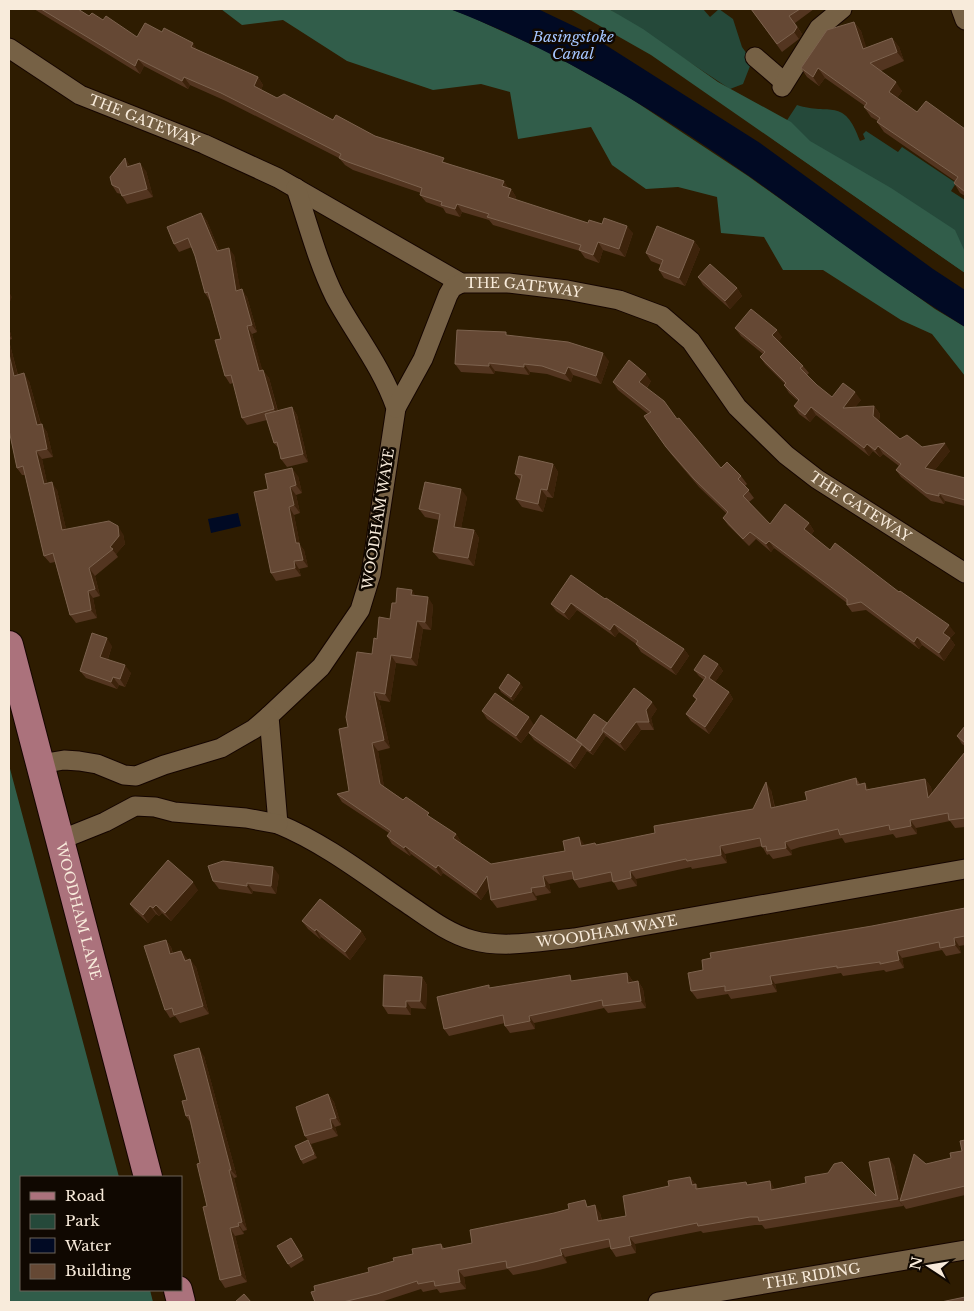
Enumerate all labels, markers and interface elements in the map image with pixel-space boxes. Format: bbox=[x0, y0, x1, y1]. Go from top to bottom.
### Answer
water label: Basingstoke Canal bbox=[531, 27, 614, 63]
street label: THE GATEWAY bbox=[86, 90, 203, 150]
street label: THE GATEWAY bbox=[466, 274, 584, 302]
street label: WOODHAM WAYE bbox=[358, 447, 398, 592]
street label: THE GATEWAY bbox=[806, 467, 915, 546]
street label: WOODHAM LANE bbox=[52, 839, 105, 982]
street label: WOODHAM WAYE bbox=[534, 911, 679, 951]
legend bbox=[20, 1176, 182, 1291]
text: Road bbox=[65, 1186, 105, 1205]
text: Park bbox=[65, 1211, 101, 1230]
text: Water bbox=[64, 1236, 112, 1255]
north arrow bbox=[904, 1241, 954, 1291]
text: N bbox=[906, 1255, 926, 1272]
street label: THE RIDING bbox=[762, 1259, 862, 1293]
text: Building bbox=[65, 1261, 132, 1280]

